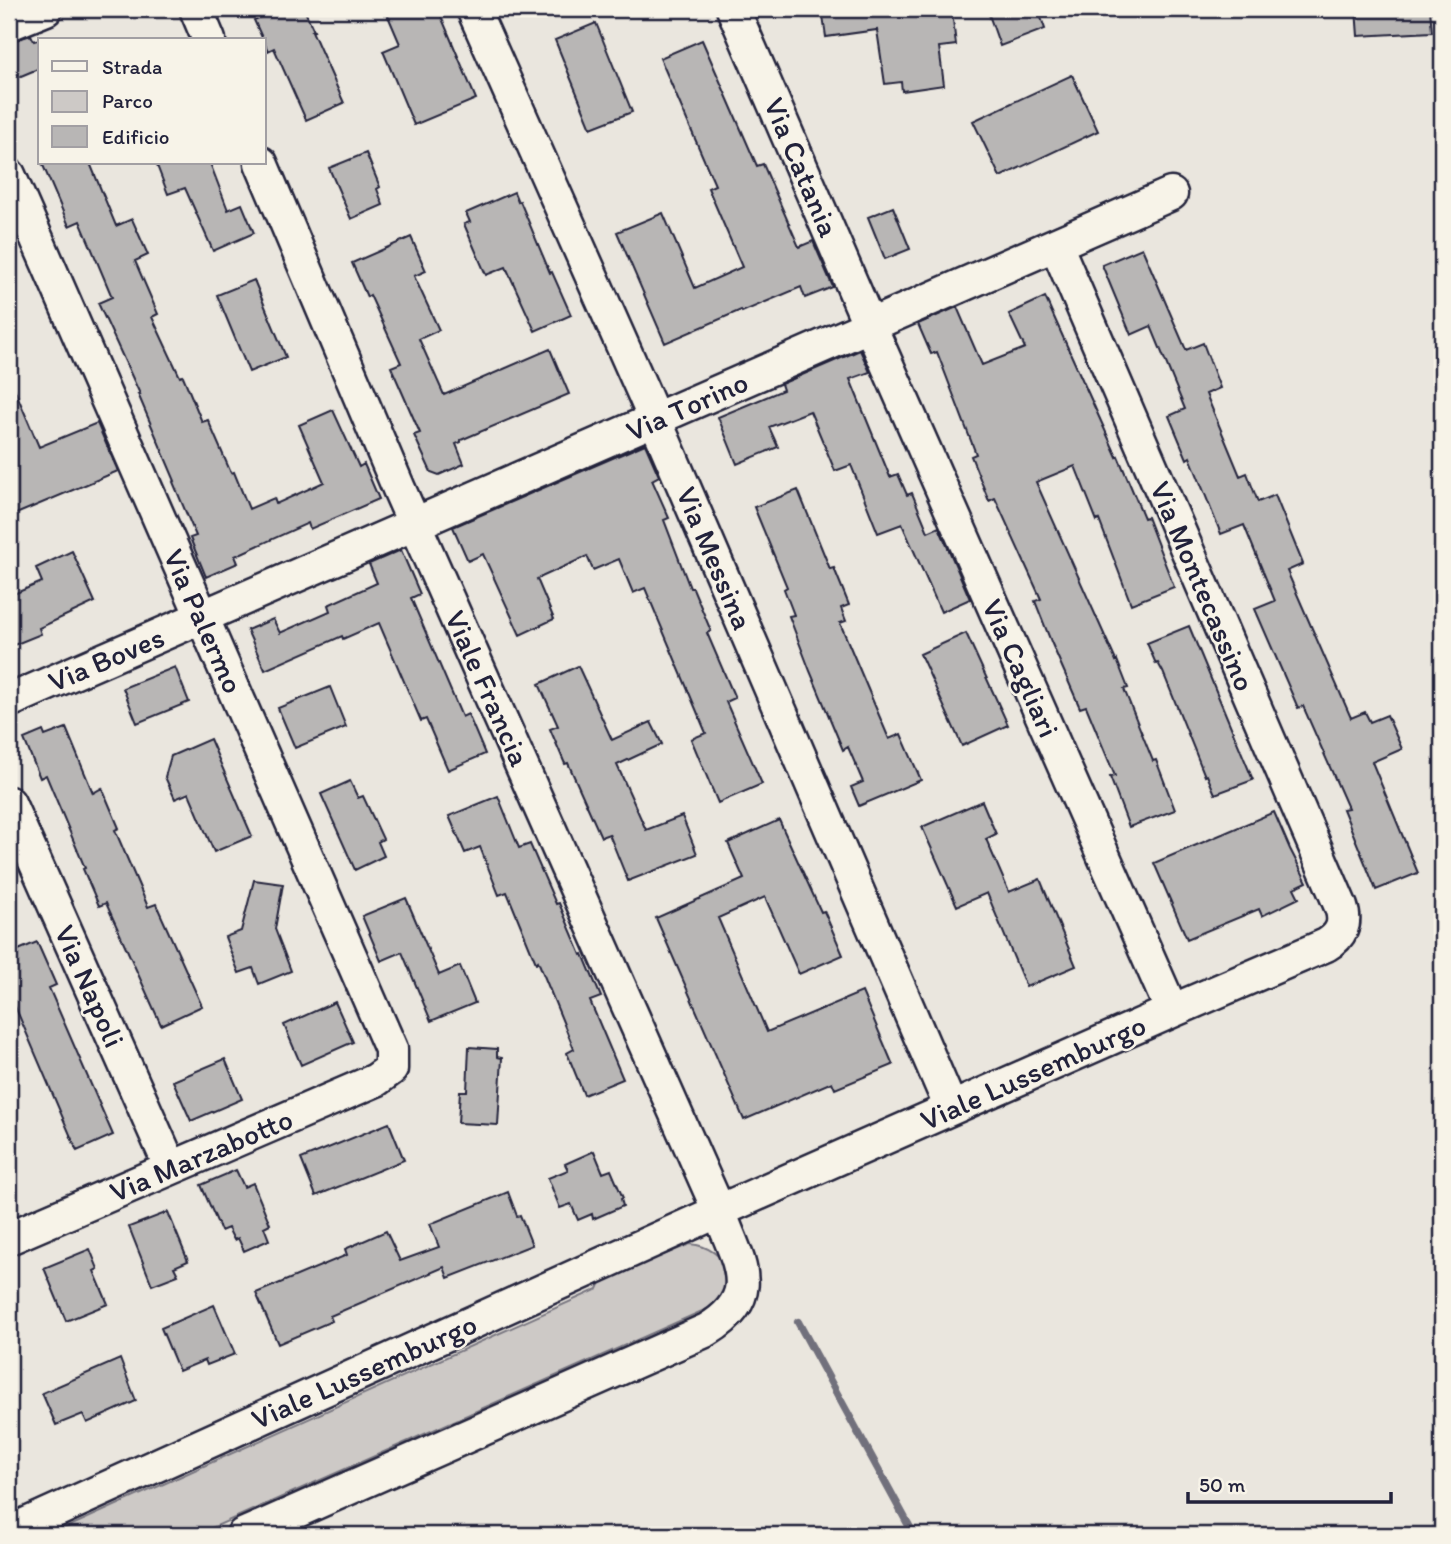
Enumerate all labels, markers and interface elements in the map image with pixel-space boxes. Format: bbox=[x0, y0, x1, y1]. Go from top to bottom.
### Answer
legend bbox=[38, 38, 266, 164]
text: Strada bbox=[102, 54, 162, 79]
text: Parco bbox=[102, 88, 153, 113]
street label: Via Catania bbox=[756, 92, 848, 243]
text: Edificio bbox=[102, 124, 170, 149]
street label: Via Torino bbox=[620, 363, 754, 449]
street label: Via Montecassino bbox=[1142, 476, 1264, 696]
street label: Via Messina bbox=[668, 481, 762, 635]
street label: Via Palermo bbox=[156, 543, 252, 699]
street label: Via Cagliari bbox=[974, 593, 1068, 743]
street label: Viale Francia bbox=[437, 604, 539, 772]
street label: Via Boves bbox=[42, 618, 170, 700]
street label: Via Napoli bbox=[47, 919, 133, 1053]
street label: Viale Lussemburgo bbox=[915, 1006, 1151, 1138]
street label: Via Marzabotto bbox=[104, 1100, 298, 1210]
street label: Viale Lussemburgo bbox=[246, 1305, 482, 1437]
scale bar bbox=[1188, 1460, 1392, 1504]
text: 50 m bbox=[1199, 1472, 1246, 1497]

